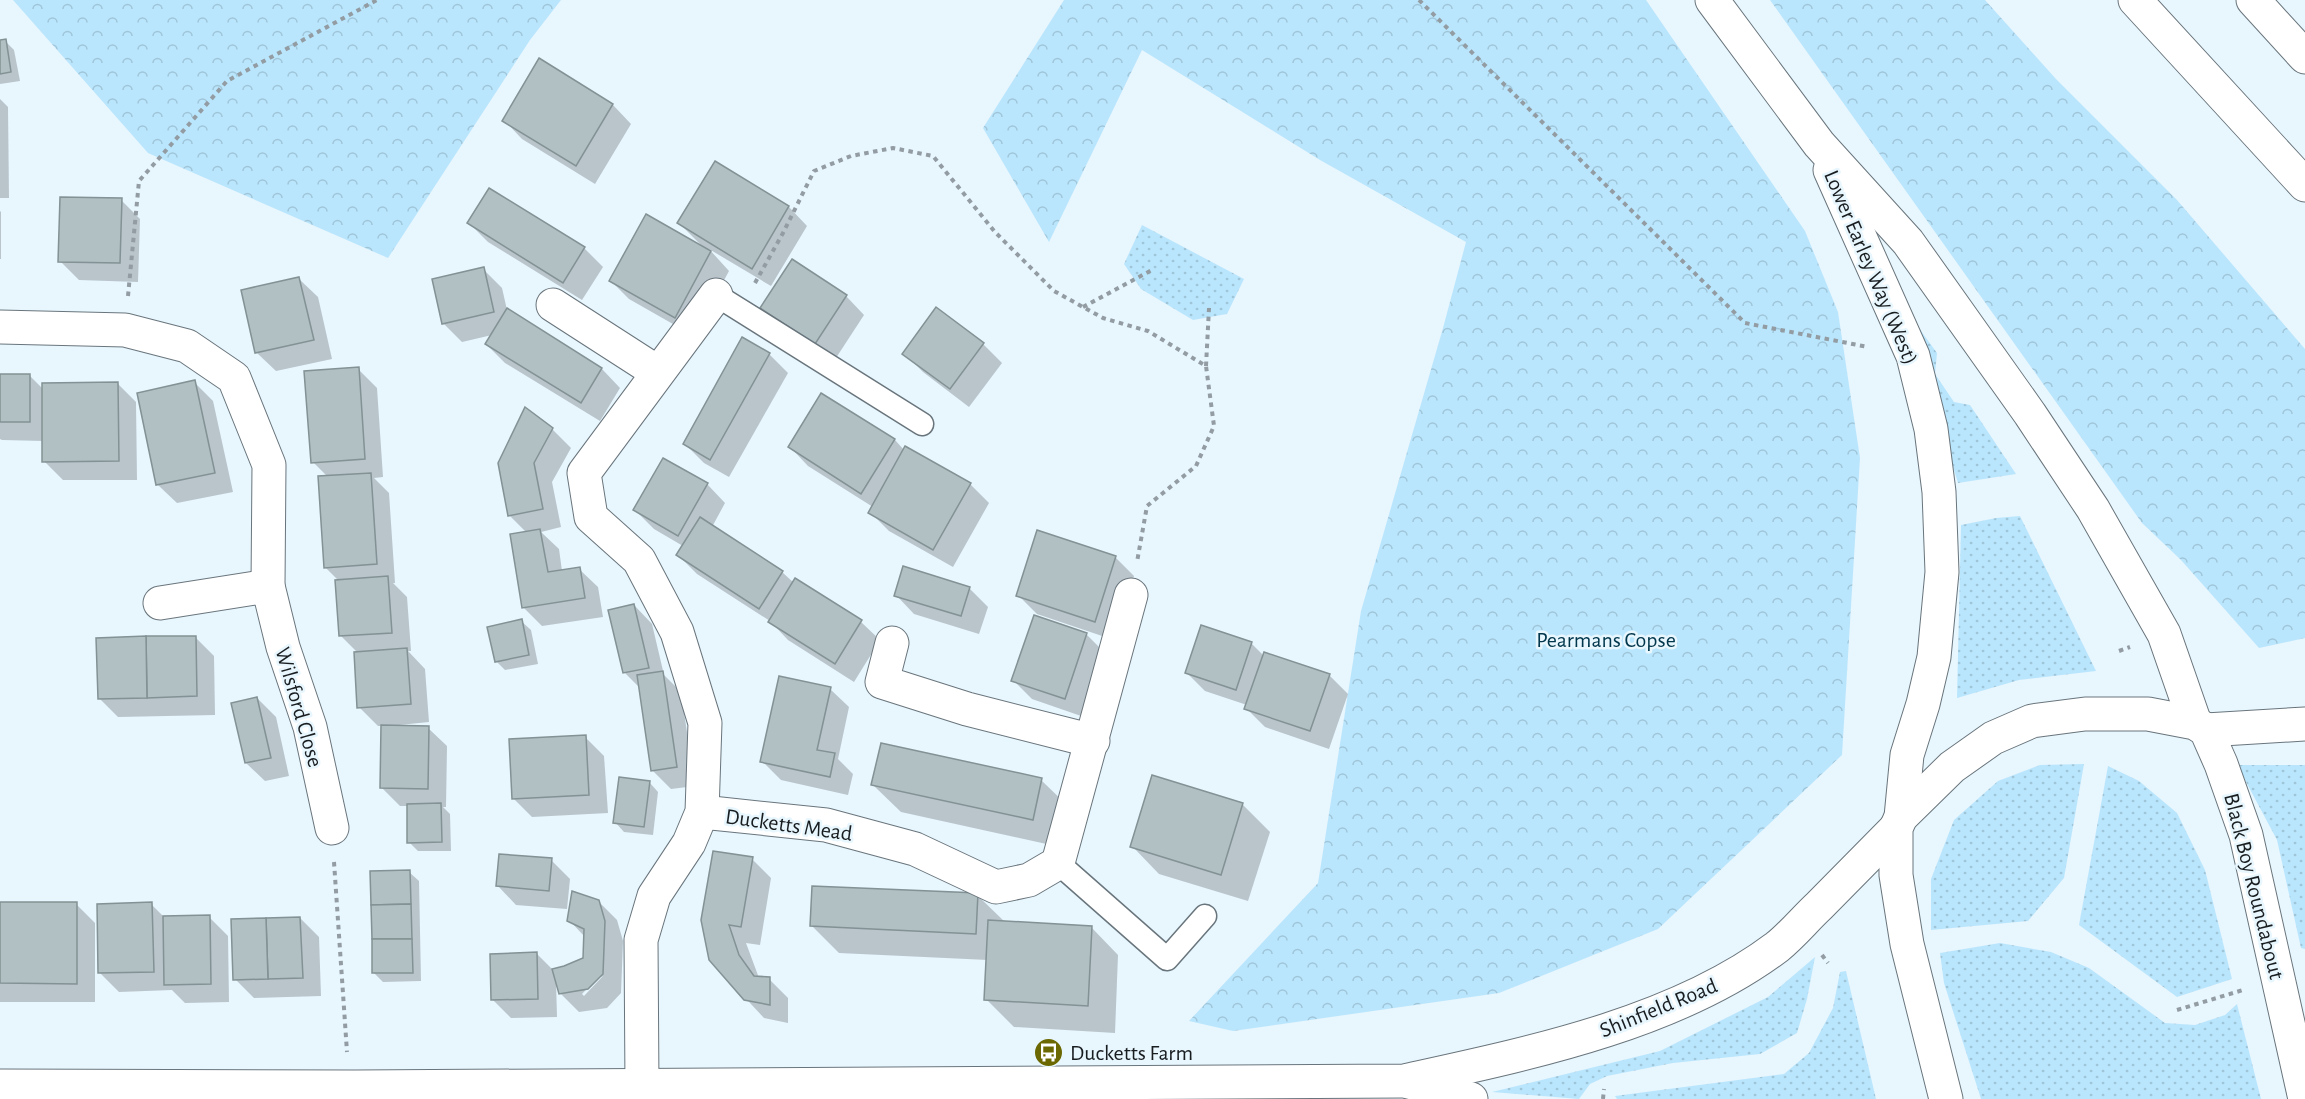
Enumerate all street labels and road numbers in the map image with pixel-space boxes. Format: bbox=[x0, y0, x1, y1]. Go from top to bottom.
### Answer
street label: Lower Earley Way (West) bbox=[1820, 167, 1922, 368]
street label: Wilsford Close bbox=[271, 645, 327, 770]
street label: Black Boy Roundabout bbox=[2220, 791, 2288, 982]
street label: Ducketts Mead bbox=[724, 805, 854, 845]
street label: Shinfield Road bbox=[1596, 974, 1720, 1041]

